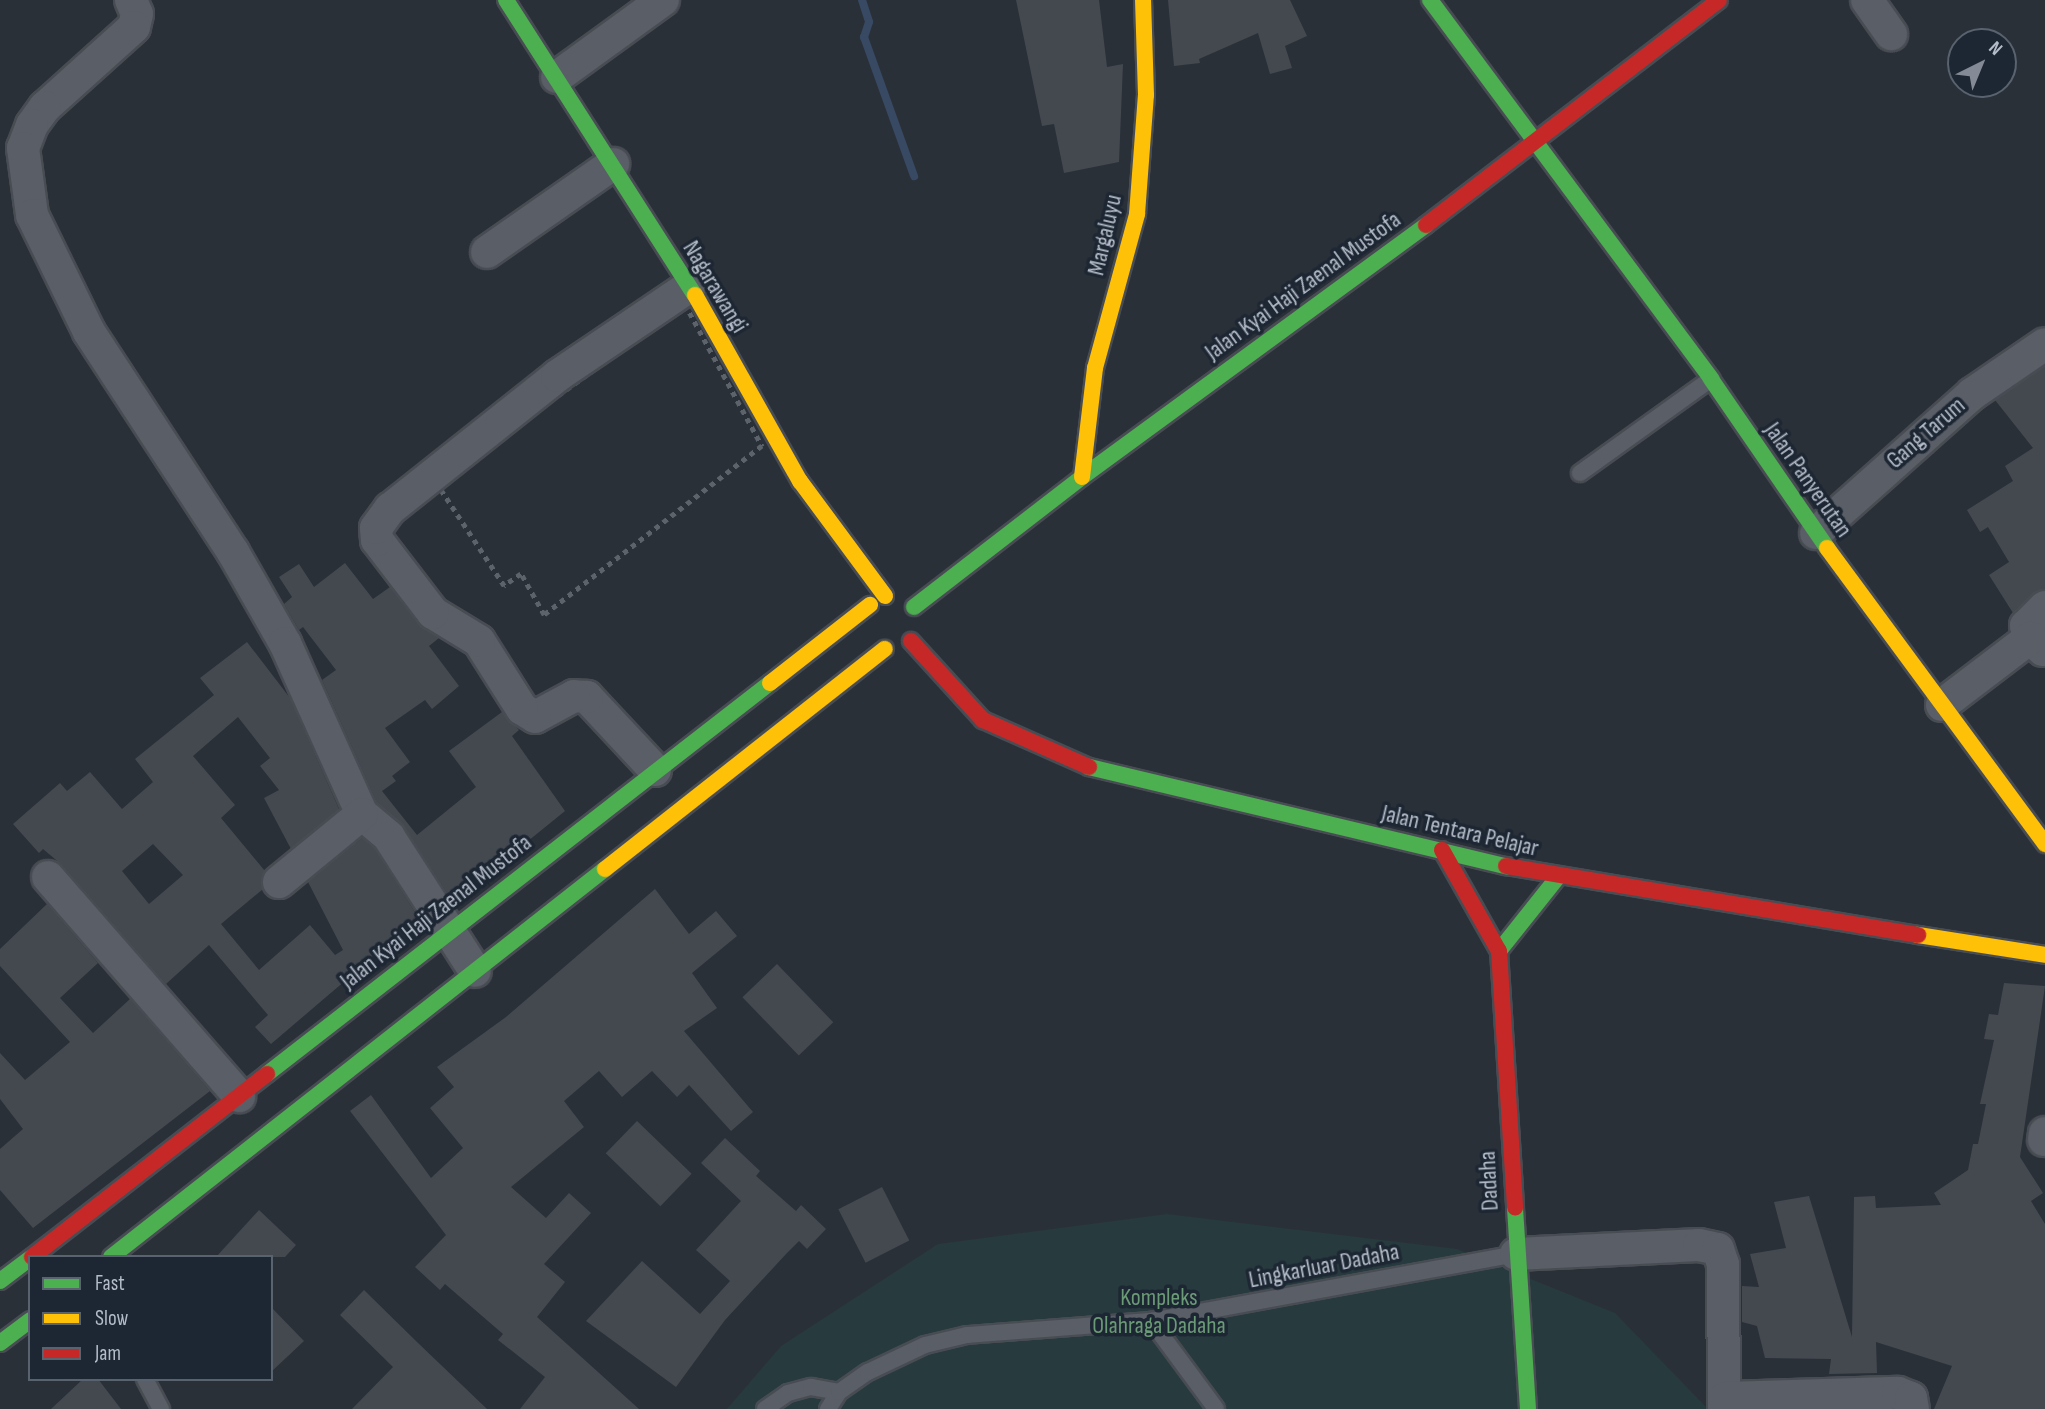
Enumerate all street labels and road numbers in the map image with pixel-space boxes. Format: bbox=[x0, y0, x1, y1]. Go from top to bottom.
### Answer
street label: Margaluyu bbox=[1082, 192, 1128, 278]
street label: Jalan Kyai Haji Zaenal Mustofa bbox=[1200, 205, 1406, 367]
street label: Nagarawangi bbox=[676, 236, 754, 338]
street label: Gang Tarum bbox=[1881, 391, 1971, 475]
street label: Jalan Panyerutan bbox=[1758, 417, 1858, 543]
street label: Jalan Tentara Pelajar bbox=[1379, 799, 1541, 863]
street label: Jalan Kyai Haji Zaenal Mustofa bbox=[335, 828, 537, 996]
street label: Dadaha bbox=[1473, 1150, 1505, 1212]
street label: Lingkarluar Dadaha bbox=[1246, 1237, 1402, 1295]

